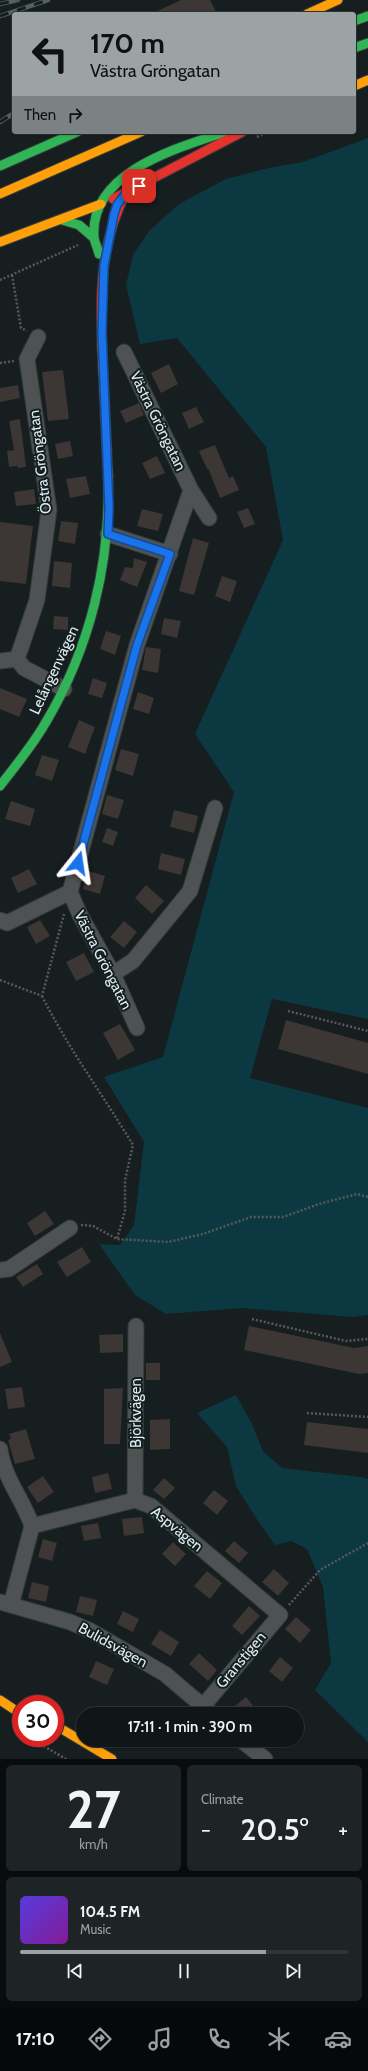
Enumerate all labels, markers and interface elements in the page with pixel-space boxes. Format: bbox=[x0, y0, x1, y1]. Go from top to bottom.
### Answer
text: 170 m bbox=[90, 26, 165, 60]
icon: left bbox=[24, 28, 76, 80]
text: Västra Gröngatan bbox=[90, 60, 220, 82]
icon: right bbox=[64, 104, 86, 126]
text: Then bbox=[24, 106, 56, 124]
pin bbox=[122, 169, 156, 203]
icon: arrive bbox=[128, 175, 150, 197]
street label: Västra Gröngatan bbox=[126, 368, 190, 474]
street label: Östra Gröngatan bbox=[25, 409, 55, 515]
street label: Lelångenvägen bbox=[26, 623, 82, 717]
position arrow bbox=[57, 842, 99, 884]
street label: Västra Gröngatan bbox=[70, 908, 136, 1012]
street label: Björkvägen bbox=[127, 1378, 145, 1448]
street label: Aspvägen bbox=[147, 1503, 207, 1555]
street label: Bulidsvägen bbox=[75, 1619, 151, 1671]
street label: Granstigen bbox=[212, 1628, 270, 1692]
speed limit sign: 30 bbox=[12, 1695, 64, 1747]
text: 17:11 · 1 min · 390 m bbox=[128, 1718, 252, 1736]
text: 27 bbox=[66, 1778, 121, 1841]
text: Climate bbox=[201, 1791, 243, 1807]
text: 20.5° bbox=[241, 1811, 308, 1848]
text: − bbox=[201, 1816, 211, 1843]
text: + bbox=[338, 1816, 348, 1843]
text: km/h bbox=[79, 1836, 108, 1852]
text: 104.5 FM bbox=[80, 1903, 140, 1921]
text: Music bbox=[80, 1921, 111, 1937]
icon: previous bbox=[64, 1960, 86, 1982]
icon: pause bbox=[173, 1960, 195, 1982]
icon: next bbox=[282, 1960, 304, 1982]
icon: directions bbox=[86, 2025, 114, 2053]
icon: music bbox=[146, 2025, 174, 2053]
icon: phone bbox=[205, 2025, 233, 2053]
icon: climate bbox=[265, 2025, 293, 2053]
icon: car bbox=[324, 2025, 352, 2053]
text: 17:10 bbox=[16, 2028, 55, 2050]

